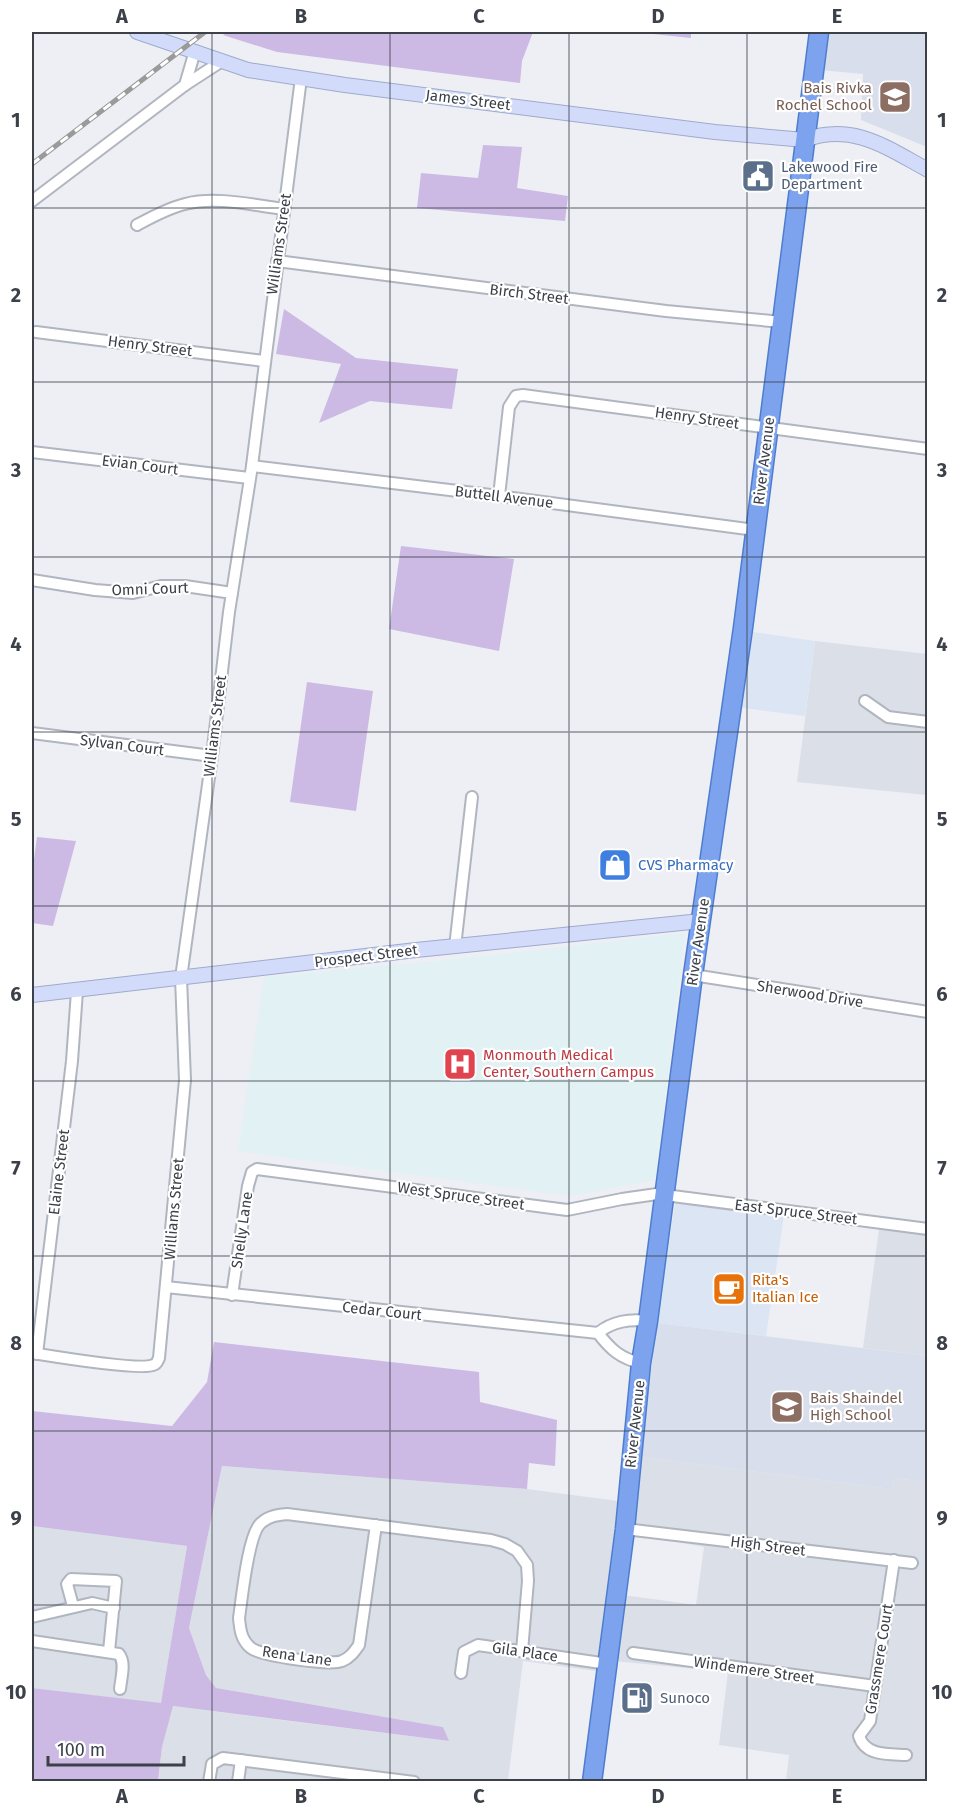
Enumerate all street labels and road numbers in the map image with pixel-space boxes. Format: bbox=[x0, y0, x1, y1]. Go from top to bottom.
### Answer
street label: James Street bbox=[424, 86, 512, 114]
street label: Williams Street bbox=[263, 192, 295, 296]
street label: Birch Street bbox=[489, 280, 570, 308]
street label: Henry Street bbox=[107, 332, 194, 360]
street label: Henry Street bbox=[654, 403, 741, 433]
street label: River Avenue bbox=[750, 416, 778, 506]
street label: Evian Court bbox=[101, 451, 180, 479]
street label: Buttell Avenue bbox=[454, 482, 554, 512]
street label: Omni Court bbox=[111, 579, 189, 599]
street label: Williams Street bbox=[200, 674, 230, 778]
street label: Sylvan Court bbox=[79, 731, 166, 759]
street label: River Avenue bbox=[683, 897, 713, 987]
street label: Prospect Street bbox=[313, 941, 419, 971]
street label: Sherwood Drive bbox=[756, 977, 864, 1011]
street label: Elaine Street bbox=[45, 1128, 73, 1216]
street label: Williams Street bbox=[161, 1157, 187, 1261]
street label: West Spruce Street bbox=[396, 1178, 526, 1214]
street label: Shelly Lane bbox=[228, 1190, 256, 1270]
street label: East Spruce Street bbox=[734, 1196, 859, 1229]
street label: Cedar Court bbox=[341, 1298, 423, 1324]
street label: River Avenue bbox=[621, 1379, 649, 1469]
street label: High Street bbox=[729, 1532, 807, 1560]
street label: Grassmere Court bbox=[861, 1602, 897, 1716]
street label: Gila Place bbox=[491, 1638, 559, 1666]
street label: Rena Lane bbox=[261, 1642, 333, 1670]
street label: Windemere Street bbox=[692, 1653, 816, 1687]

